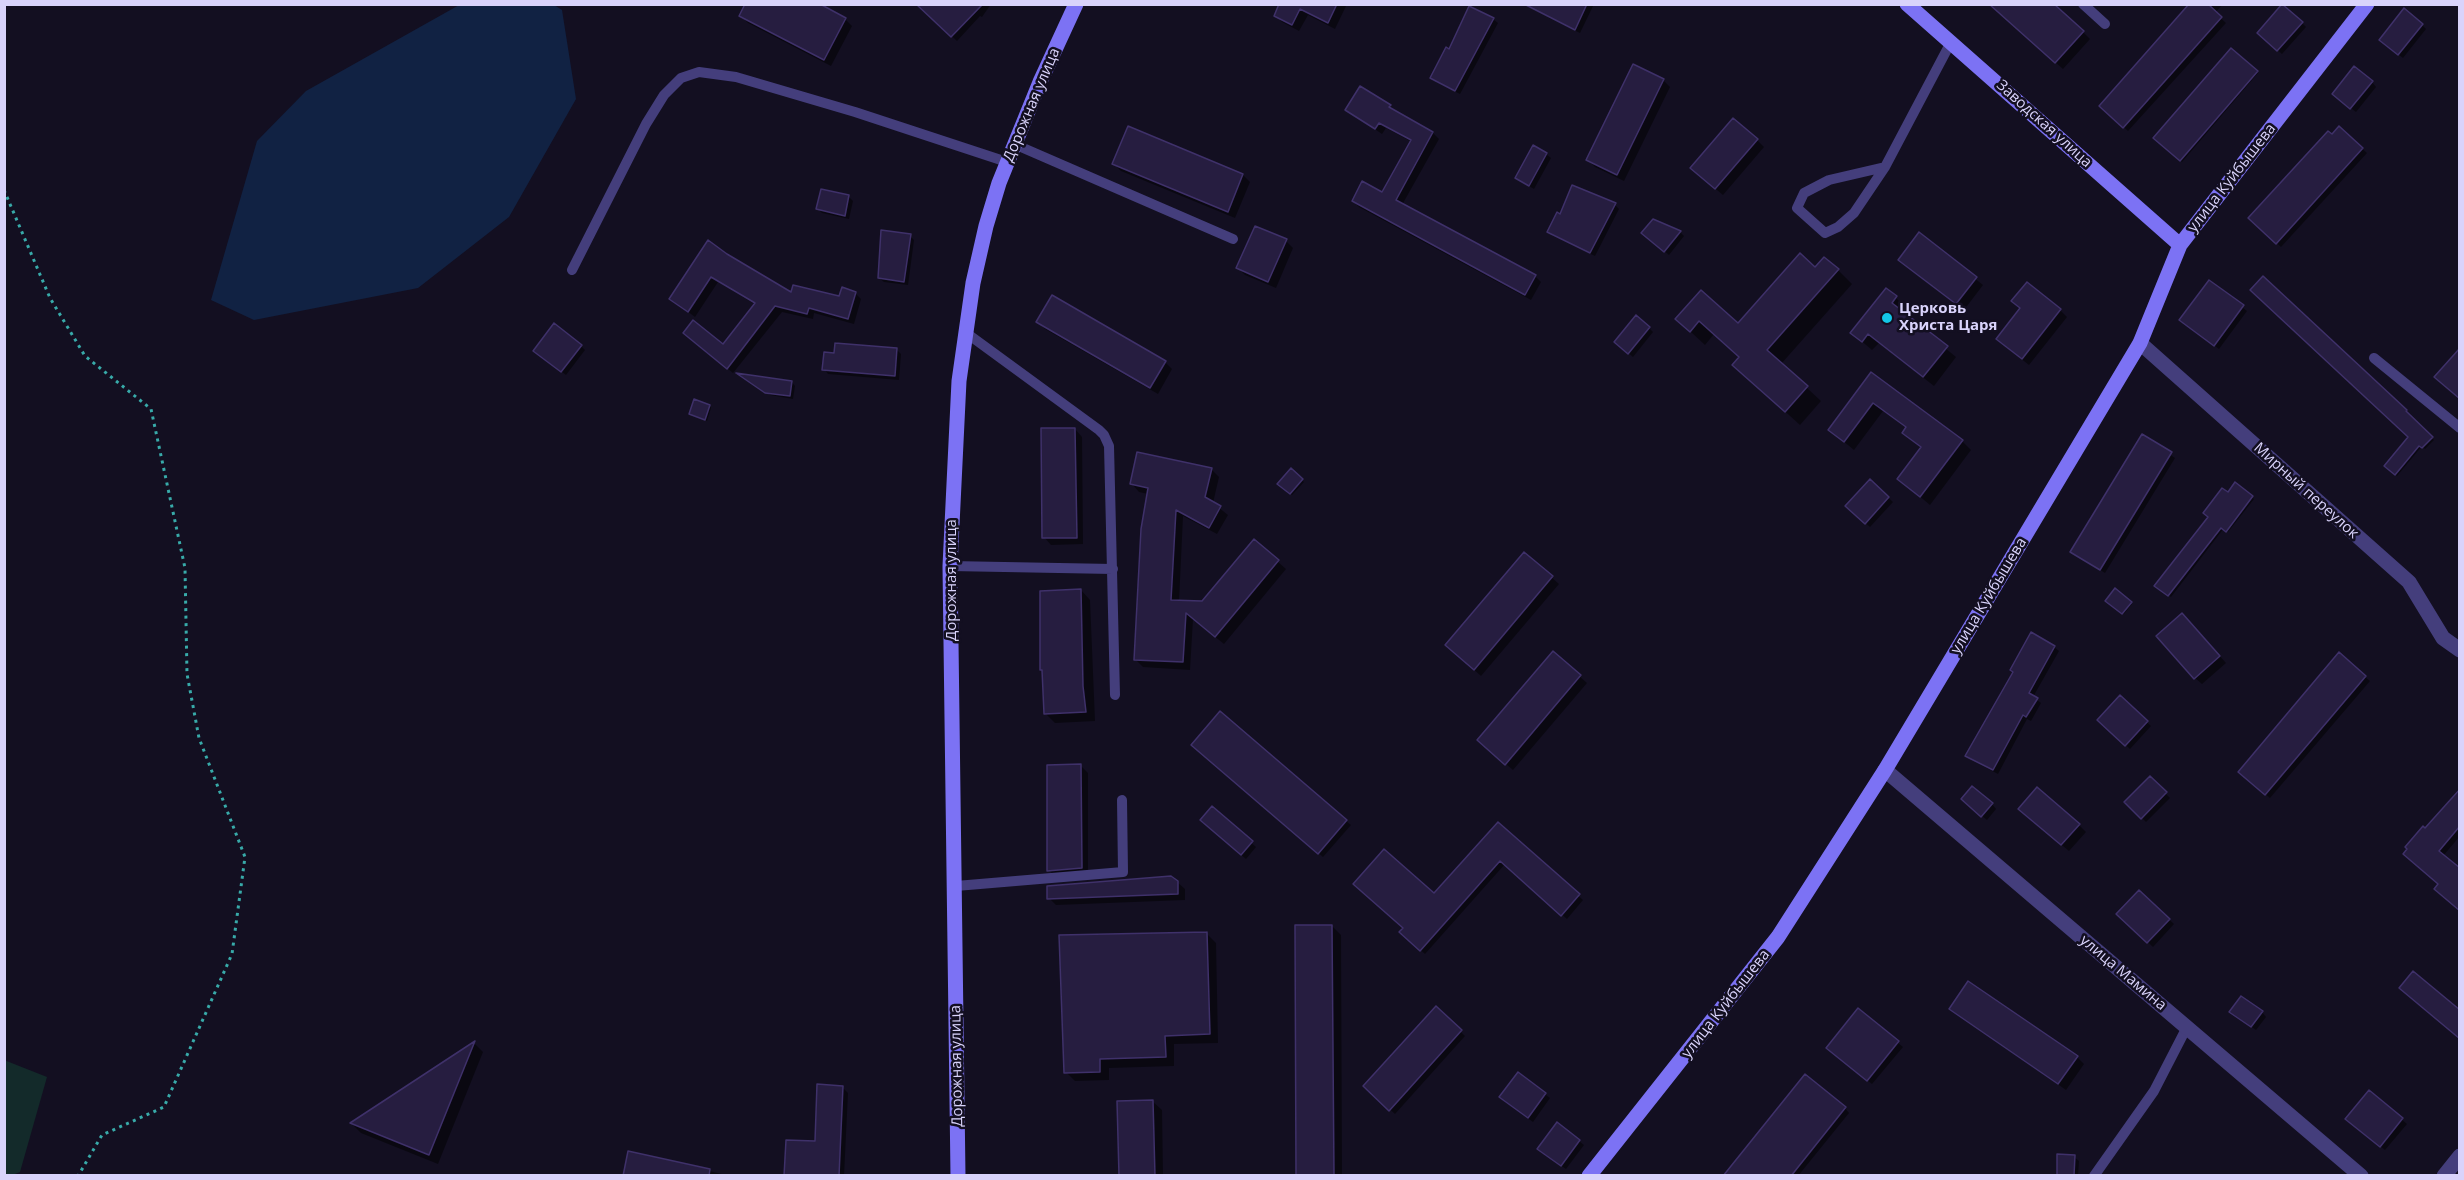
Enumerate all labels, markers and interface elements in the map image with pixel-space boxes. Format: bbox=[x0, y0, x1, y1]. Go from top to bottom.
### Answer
street label: Дорожная улица bbox=[1000, 45, 1064, 165]
street label: Заводская улица bbox=[1993, 76, 2095, 172]
street label: улица Куйбышева bbox=[2184, 120, 2280, 236]
place label: Церковь Христа Царя bbox=[1899, 300, 1997, 335]
marker: Церковь Христа Царя bbox=[1880, 311, 1894, 325]
street label: Мирный переулок bbox=[2250, 439, 2362, 543]
street label: Дорожная улица bbox=[943, 519, 961, 641]
street label: улица Куйбышева bbox=[1947, 535, 2031, 657]
street label: улица Мамина bbox=[2076, 932, 2170, 1014]
street label: улица Куйбышева bbox=[1678, 946, 1774, 1062]
street label: Дорожная улица bbox=[947, 1005, 967, 1127]

